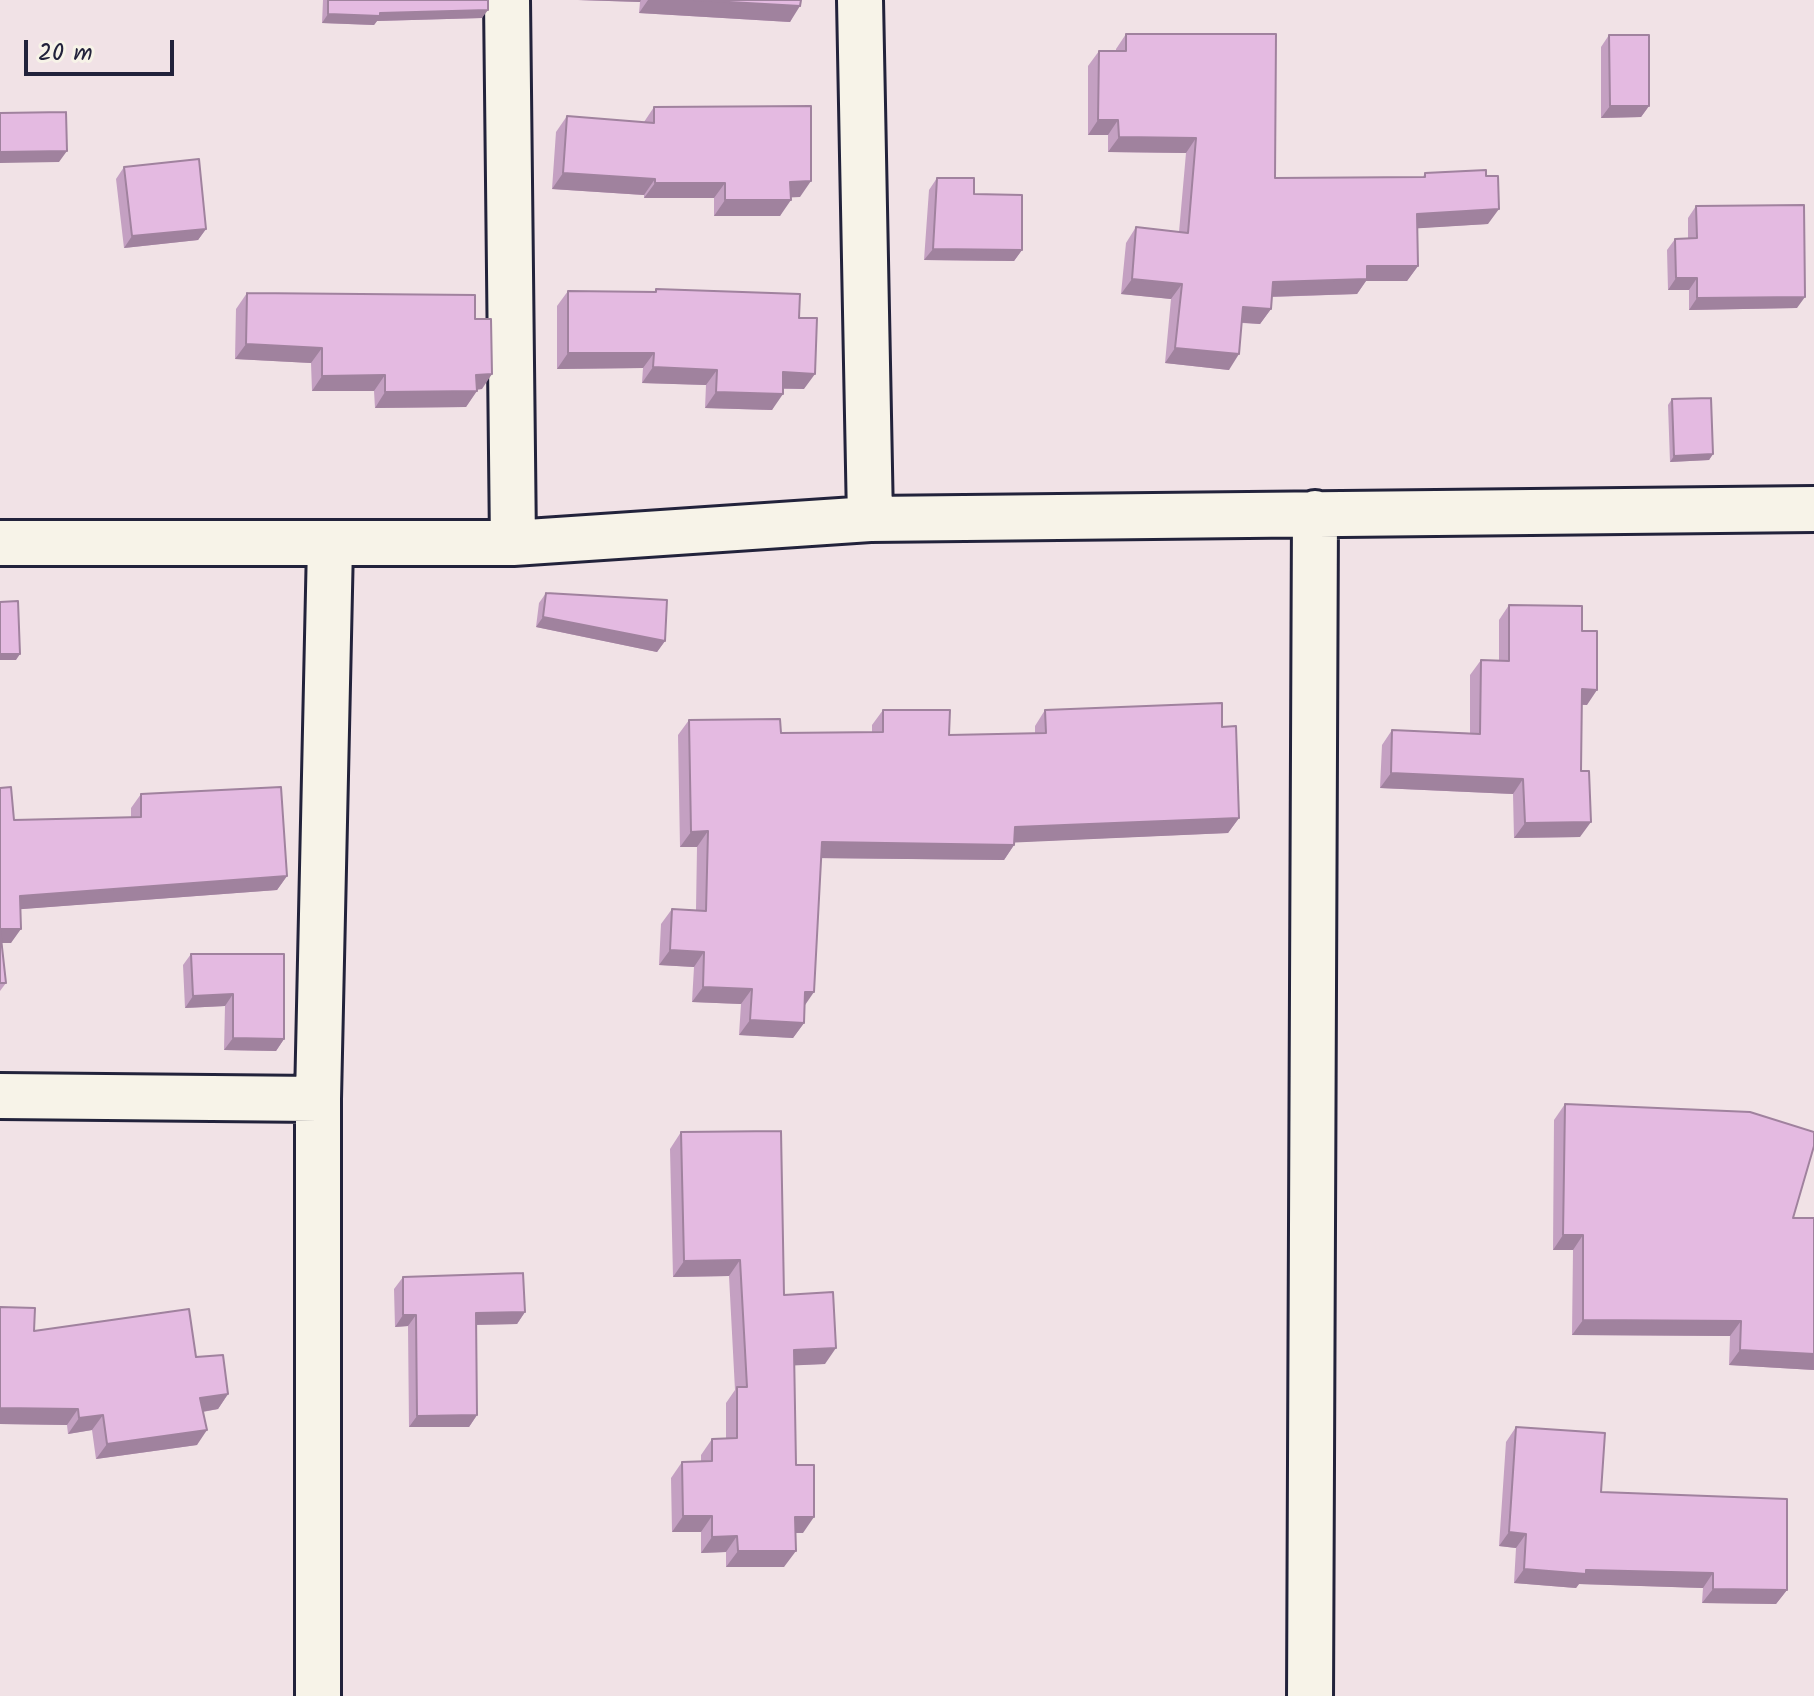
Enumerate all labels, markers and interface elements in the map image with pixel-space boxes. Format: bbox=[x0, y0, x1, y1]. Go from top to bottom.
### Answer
scale bar bbox=[28, 24, 178, 74]
text: 20 m bbox=[38, 34, 93, 73]

